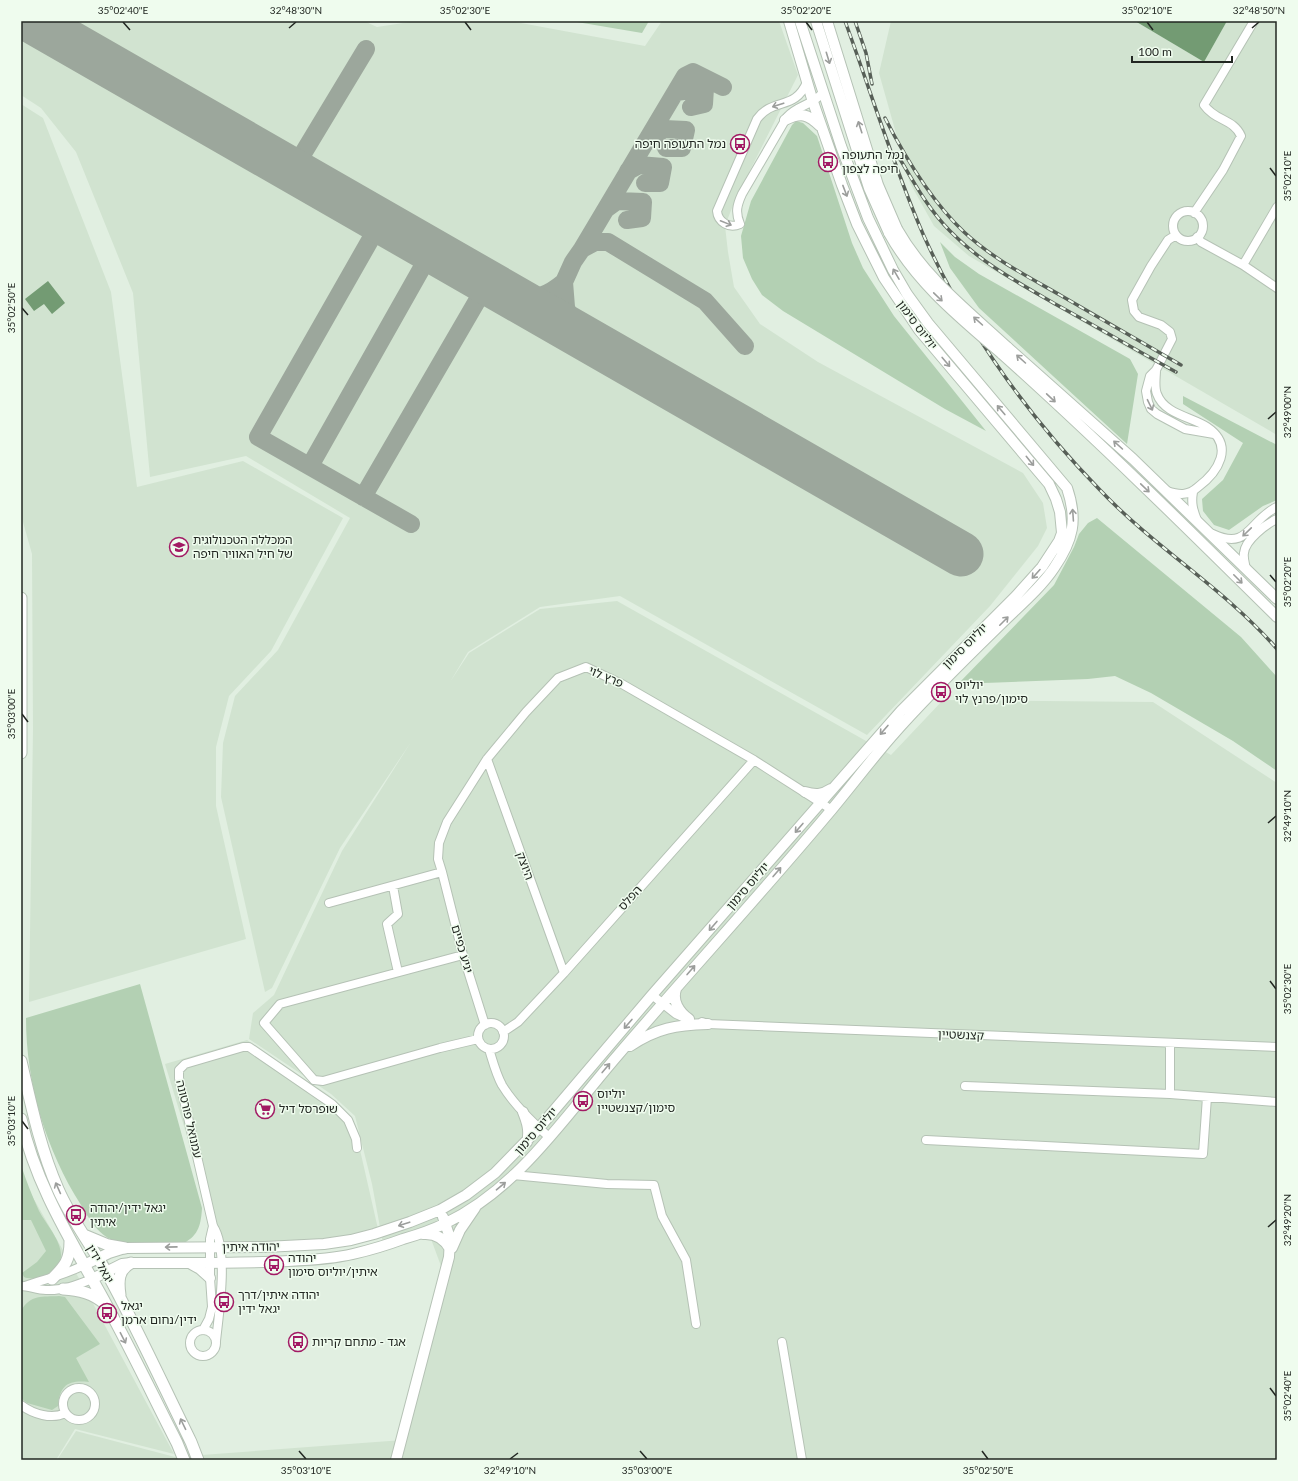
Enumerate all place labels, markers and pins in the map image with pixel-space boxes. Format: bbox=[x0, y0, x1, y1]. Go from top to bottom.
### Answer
bus stop icon: נמל התעופה חיפה bbox=[729, 133, 751, 155]
place label: נמל התעופה חיפה bbox=[635, 136, 726, 151]
place label: נמל התעופה חיפה לצפון bbox=[842, 147, 904, 176]
bus stop icon: נמל התעופה חיפה לצפון bbox=[817, 151, 839, 173]
place label: המכללה הטכנולוגית של חיל האוויר חיפה bbox=[193, 532, 293, 561]
school or university icon: המכללה הטכנולוגית של חיל האוויר חיפה bbox=[168, 536, 190, 558]
place label: יוליוס סימון/פרנץ לוי bbox=[955, 677, 1028, 706]
bus stop icon: יוליוס סימון/פרנץ לוי bbox=[930, 681, 952, 703]
place label: יוליוס סימון/קצנשטיין bbox=[597, 1086, 675, 1115]
bus stop icon: יוליוס סימון/קצנשטיין bbox=[572, 1090, 594, 1112]
supermarket icon: שופרסל דיל bbox=[254, 1098, 276, 1120]
place label: שופרסל דיל bbox=[279, 1101, 338, 1116]
place label: יגאל ידין/יהודה איתין bbox=[90, 1200, 166, 1229]
bus stop icon: יגאל ידין/יהודה איתין bbox=[65, 1204, 87, 1226]
place label: יהודה איתין/יוליוס סימון bbox=[288, 1250, 378, 1279]
bus stop icon: יהודה איתין/יוליוס סימון bbox=[263, 1254, 285, 1276]
place label: יהודה איתין/דרך יגאל ידין bbox=[238, 1287, 320, 1316]
bus stop icon: יהודה איתין/דרך יגאל ידין bbox=[213, 1291, 235, 1313]
place label: יגאל ידין/נחום ארמן bbox=[121, 1298, 197, 1327]
bus stop icon: יגאל ידין/נחום ארמן bbox=[96, 1302, 118, 1324]
bus stop icon: אגד - מתחם קריות bbox=[287, 1331, 309, 1353]
place label: אגד - מתחם קריות bbox=[312, 1334, 406, 1349]

